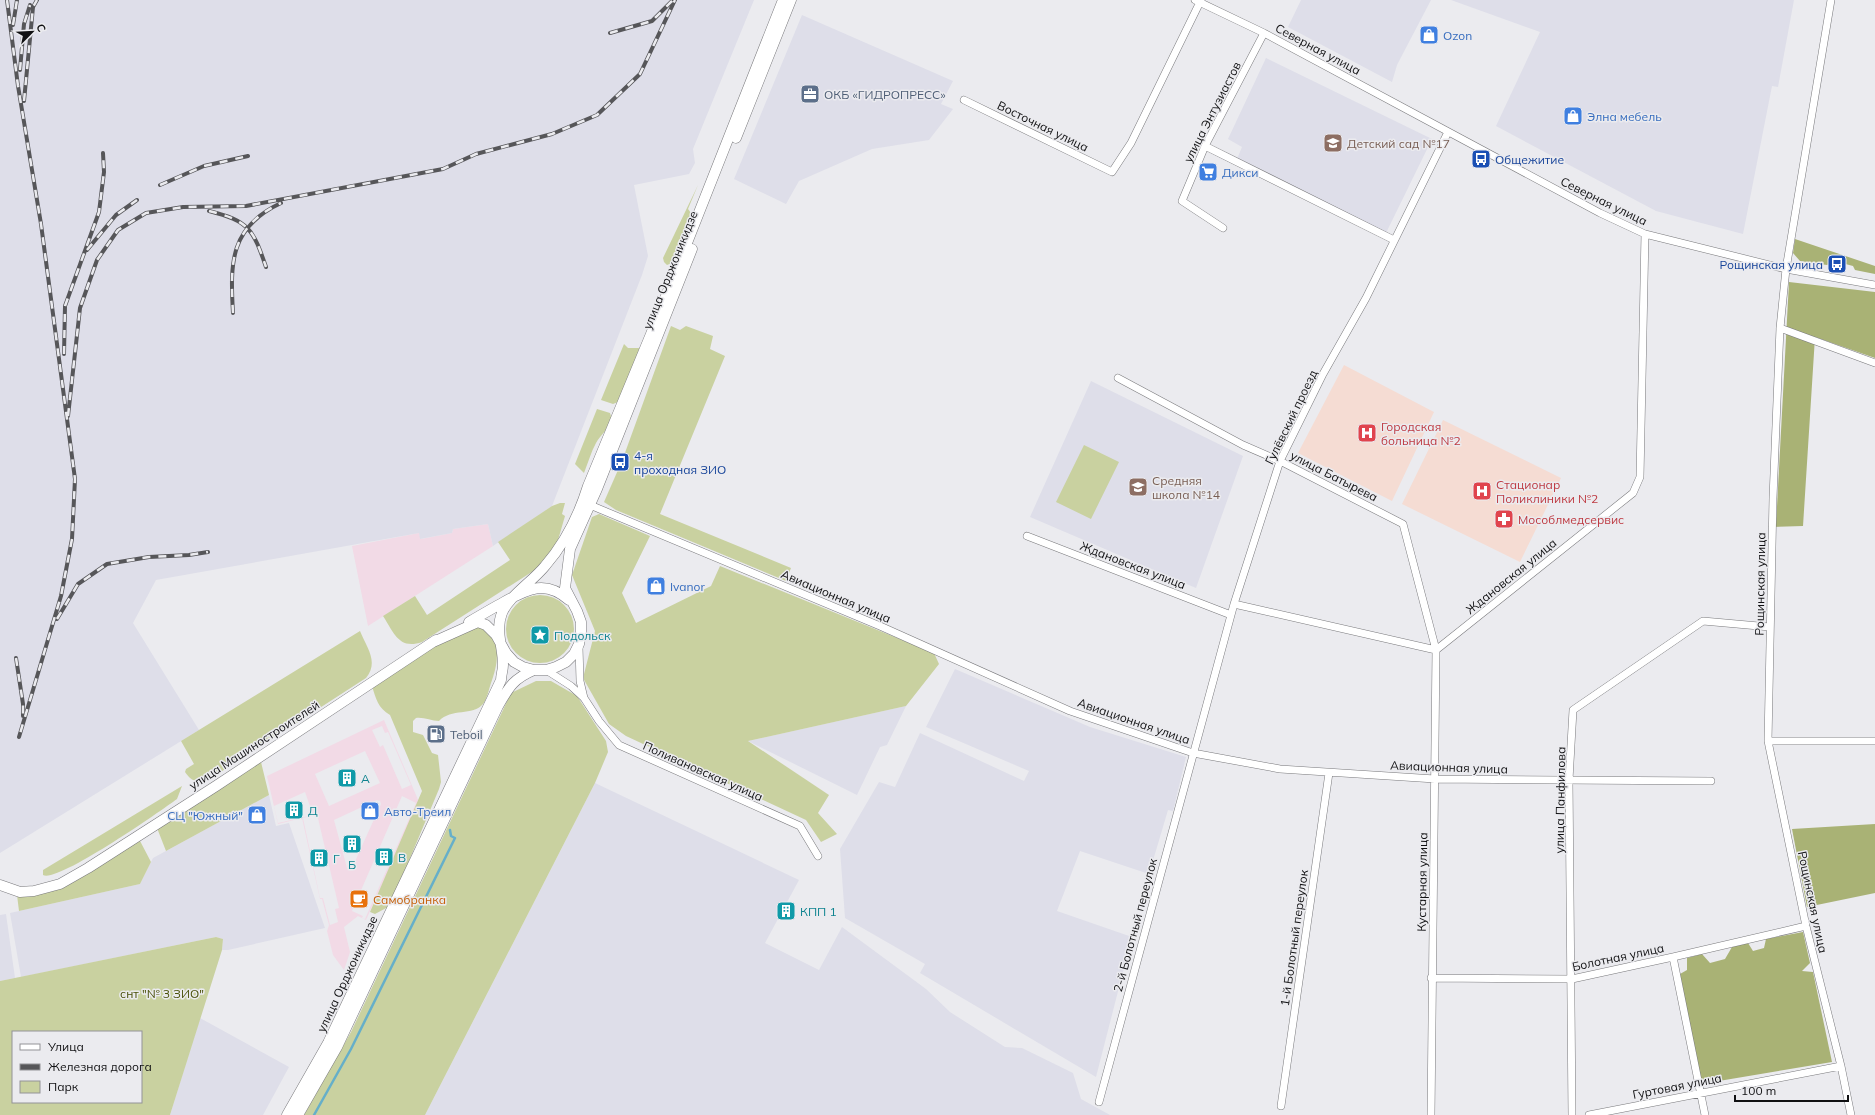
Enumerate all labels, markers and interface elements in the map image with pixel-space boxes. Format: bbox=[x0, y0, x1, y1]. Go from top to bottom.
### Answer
north arrow bbox=[12, 12, 52, 52]
street label: Северная улица bbox=[1273, 20, 1363, 78]
text: С bbox=[33, 22, 49, 35]
shop icon: Ozon bbox=[1418, 24, 1440, 46]
place label: Ozon bbox=[1443, 28, 1472, 43]
street label: улица Энтузиастов bbox=[1180, 59, 1244, 165]
office icon: ОКБ «ГИДРОПРЕСС» bbox=[799, 83, 821, 105]
place label: ОКБ «ГИДРОПРЕСС» bbox=[824, 87, 946, 102]
street label: Восточная улица bbox=[995, 97, 1091, 155]
shop icon: Элна мебель bbox=[1562, 105, 1584, 127]
place label: Элна мебель bbox=[1587, 109, 1662, 124]
school or university icon: Детский сад №17 bbox=[1322, 132, 1344, 154]
place label: Детский сад №17 bbox=[1347, 136, 1450, 151]
bus stop icon: Общежитие bbox=[1470, 148, 1492, 170]
place label: Общежитие bbox=[1495, 152, 1564, 167]
supermarket icon: Дикси bbox=[1197, 161, 1219, 183]
place label: Дикси bbox=[1222, 165, 1258, 180]
street label: Северная улица bbox=[1558, 174, 1650, 228]
street label: улица Орджоникидзе bbox=[639, 208, 701, 332]
bus stop icon: Рощинская улица bbox=[1826, 253, 1848, 275]
place label: Рощинская улица bbox=[1719, 257, 1823, 272]
street label: Гулёвский проезд bbox=[1262, 367, 1320, 467]
place label: Городская больница №2 bbox=[1381, 419, 1461, 448]
hospital icon: Городская больница №2 bbox=[1356, 422, 1378, 444]
place label: 4-я проходная ЗИО bbox=[634, 448, 726, 477]
street label: улица Батырева bbox=[1288, 448, 1380, 504]
bus stop icon: 4-я проходная ЗИО bbox=[609, 451, 631, 473]
place label: Средняя школа №14 bbox=[1152, 473, 1220, 502]
school or university icon: Средняя школа №14 bbox=[1127, 476, 1149, 498]
place label: Стационар Поликлиники №2 bbox=[1496, 477, 1598, 506]
hospital icon: Стационар Поликлиники №2 bbox=[1471, 480, 1493, 502]
pharmacy icon: Мособлмедсервис bbox=[1493, 508, 1515, 530]
place label: Мособлмедсервис bbox=[1518, 512, 1624, 527]
street label: Рощинская улица bbox=[1752, 532, 1768, 636]
street label: Ждановская улица bbox=[1463, 535, 1559, 617]
street label: Ждановская улица bbox=[1078, 538, 1188, 592]
street label: Авиационная улица bbox=[779, 566, 893, 626]
shop icon: Ivanor bbox=[645, 575, 667, 597]
place label: Ivanor bbox=[670, 579, 705, 594]
place icon: Подольск bbox=[529, 624, 551, 646]
place label: Подольск bbox=[554, 628, 611, 643]
street label: Авиационная улица bbox=[1076, 695, 1192, 747]
street label: улица Машиностроителей bbox=[186, 697, 322, 793]
fuel station icon: Teboil bbox=[425, 723, 447, 745]
place label: Teboil bbox=[450, 727, 483, 742]
street label: Поливановская улица bbox=[641, 738, 765, 804]
street label: улица Панфилова bbox=[1552, 746, 1568, 854]
street label: Авиационная улица bbox=[1390, 757, 1508, 777]
building icon: А bbox=[336, 767, 358, 789]
place label: А bbox=[361, 771, 370, 786]
building icon: Д bbox=[283, 799, 305, 821]
shop icon: Авто-Треил bbox=[359, 800, 381, 822]
place label: Д bbox=[308, 803, 318, 818]
shop icon: СЦ "Южный" bbox=[246, 804, 268, 826]
place label: Авто-Треил bbox=[384, 804, 451, 819]
place label: СЦ "Южный" bbox=[167, 808, 243, 823]
street label: Кустарная улица bbox=[1414, 832, 1430, 932]
building icon: Б bbox=[341, 833, 363, 855]
building icon: В bbox=[373, 846, 395, 868]
building icon: Г bbox=[308, 847, 330, 869]
place label: В bbox=[398, 850, 406, 865]
street label: Рощинская улица bbox=[1795, 850, 1831, 954]
place label: Г bbox=[333, 851, 340, 866]
street label: 2-й Болотный переулок bbox=[1110, 856, 1160, 993]
place label: Б bbox=[348, 857, 356, 872]
street label: 1-й Болотный переулок bbox=[1277, 868, 1311, 1007]
cafe icon: Самобранка bbox=[348, 888, 370, 910]
place label: Самобранка bbox=[373, 892, 446, 907]
building icon: КПП 1 bbox=[775, 900, 797, 922]
place label: КПП 1 bbox=[800, 904, 837, 919]
street label: улица Орджоникидзе bbox=[313, 913, 381, 1035]
street label: Болотная улица bbox=[1571, 940, 1665, 974]
park label: снт "№ 3 ЗИО" bbox=[120, 986, 204, 1001]
legend bbox=[12, 1031, 142, 1103]
text: Улица bbox=[47, 1039, 84, 1054]
text: Железная дорога bbox=[48, 1059, 152, 1074]
street label: Гуртовая улица bbox=[1631, 1070, 1723, 1102]
scale bar bbox=[1735, 1077, 1848, 1103]
text: Парк bbox=[48, 1079, 79, 1094]
text: 100 m bbox=[1741, 1083, 1776, 1098]

